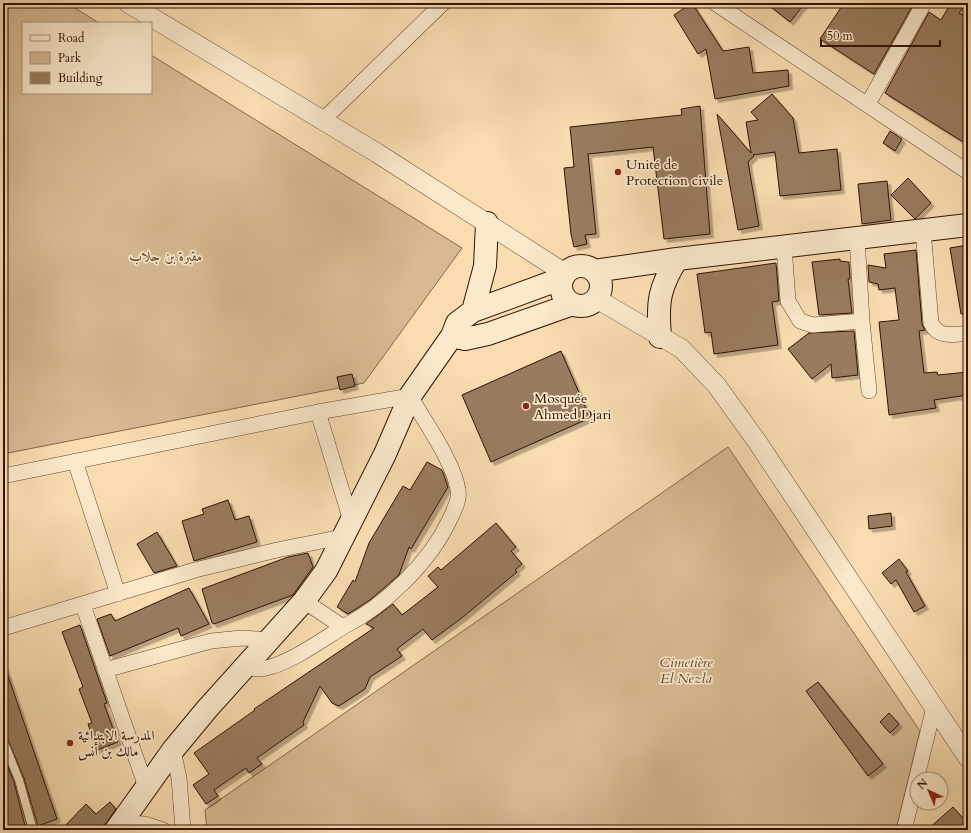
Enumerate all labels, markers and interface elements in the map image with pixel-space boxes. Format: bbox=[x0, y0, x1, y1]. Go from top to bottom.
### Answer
legend bbox=[22, 22, 152, 94]
scale bar bbox=[821, 22, 940, 48]
text: 50 m bbox=[827, 28, 854, 44]
text: Road bbox=[58, 30, 85, 46]
text: Park bbox=[58, 50, 82, 66]
text: Building bbox=[58, 70, 103, 86]
place label: Unité de Protection civile bbox=[626, 155, 723, 190]
marker: Unité de Protection civile bbox=[613, 167, 623, 177]
park label: مقبرة بن جلاب bbox=[129, 247, 203, 266]
place label: Mosquée Ahmed Djari bbox=[534, 389, 612, 424]
marker: Mosquée Ahmed Djari bbox=[521, 401, 531, 411]
park label: Cimetière El Nezla bbox=[659, 653, 713, 688]
place label: المدرسة الابتدائية مالك بن أنس bbox=[78, 726, 155, 761]
marker: المدرسة الابتدائية مالك بن أنس bbox=[65, 738, 75, 748]
north arrow bbox=[909, 771, 949, 811]
text: N bbox=[914, 775, 931, 793]

